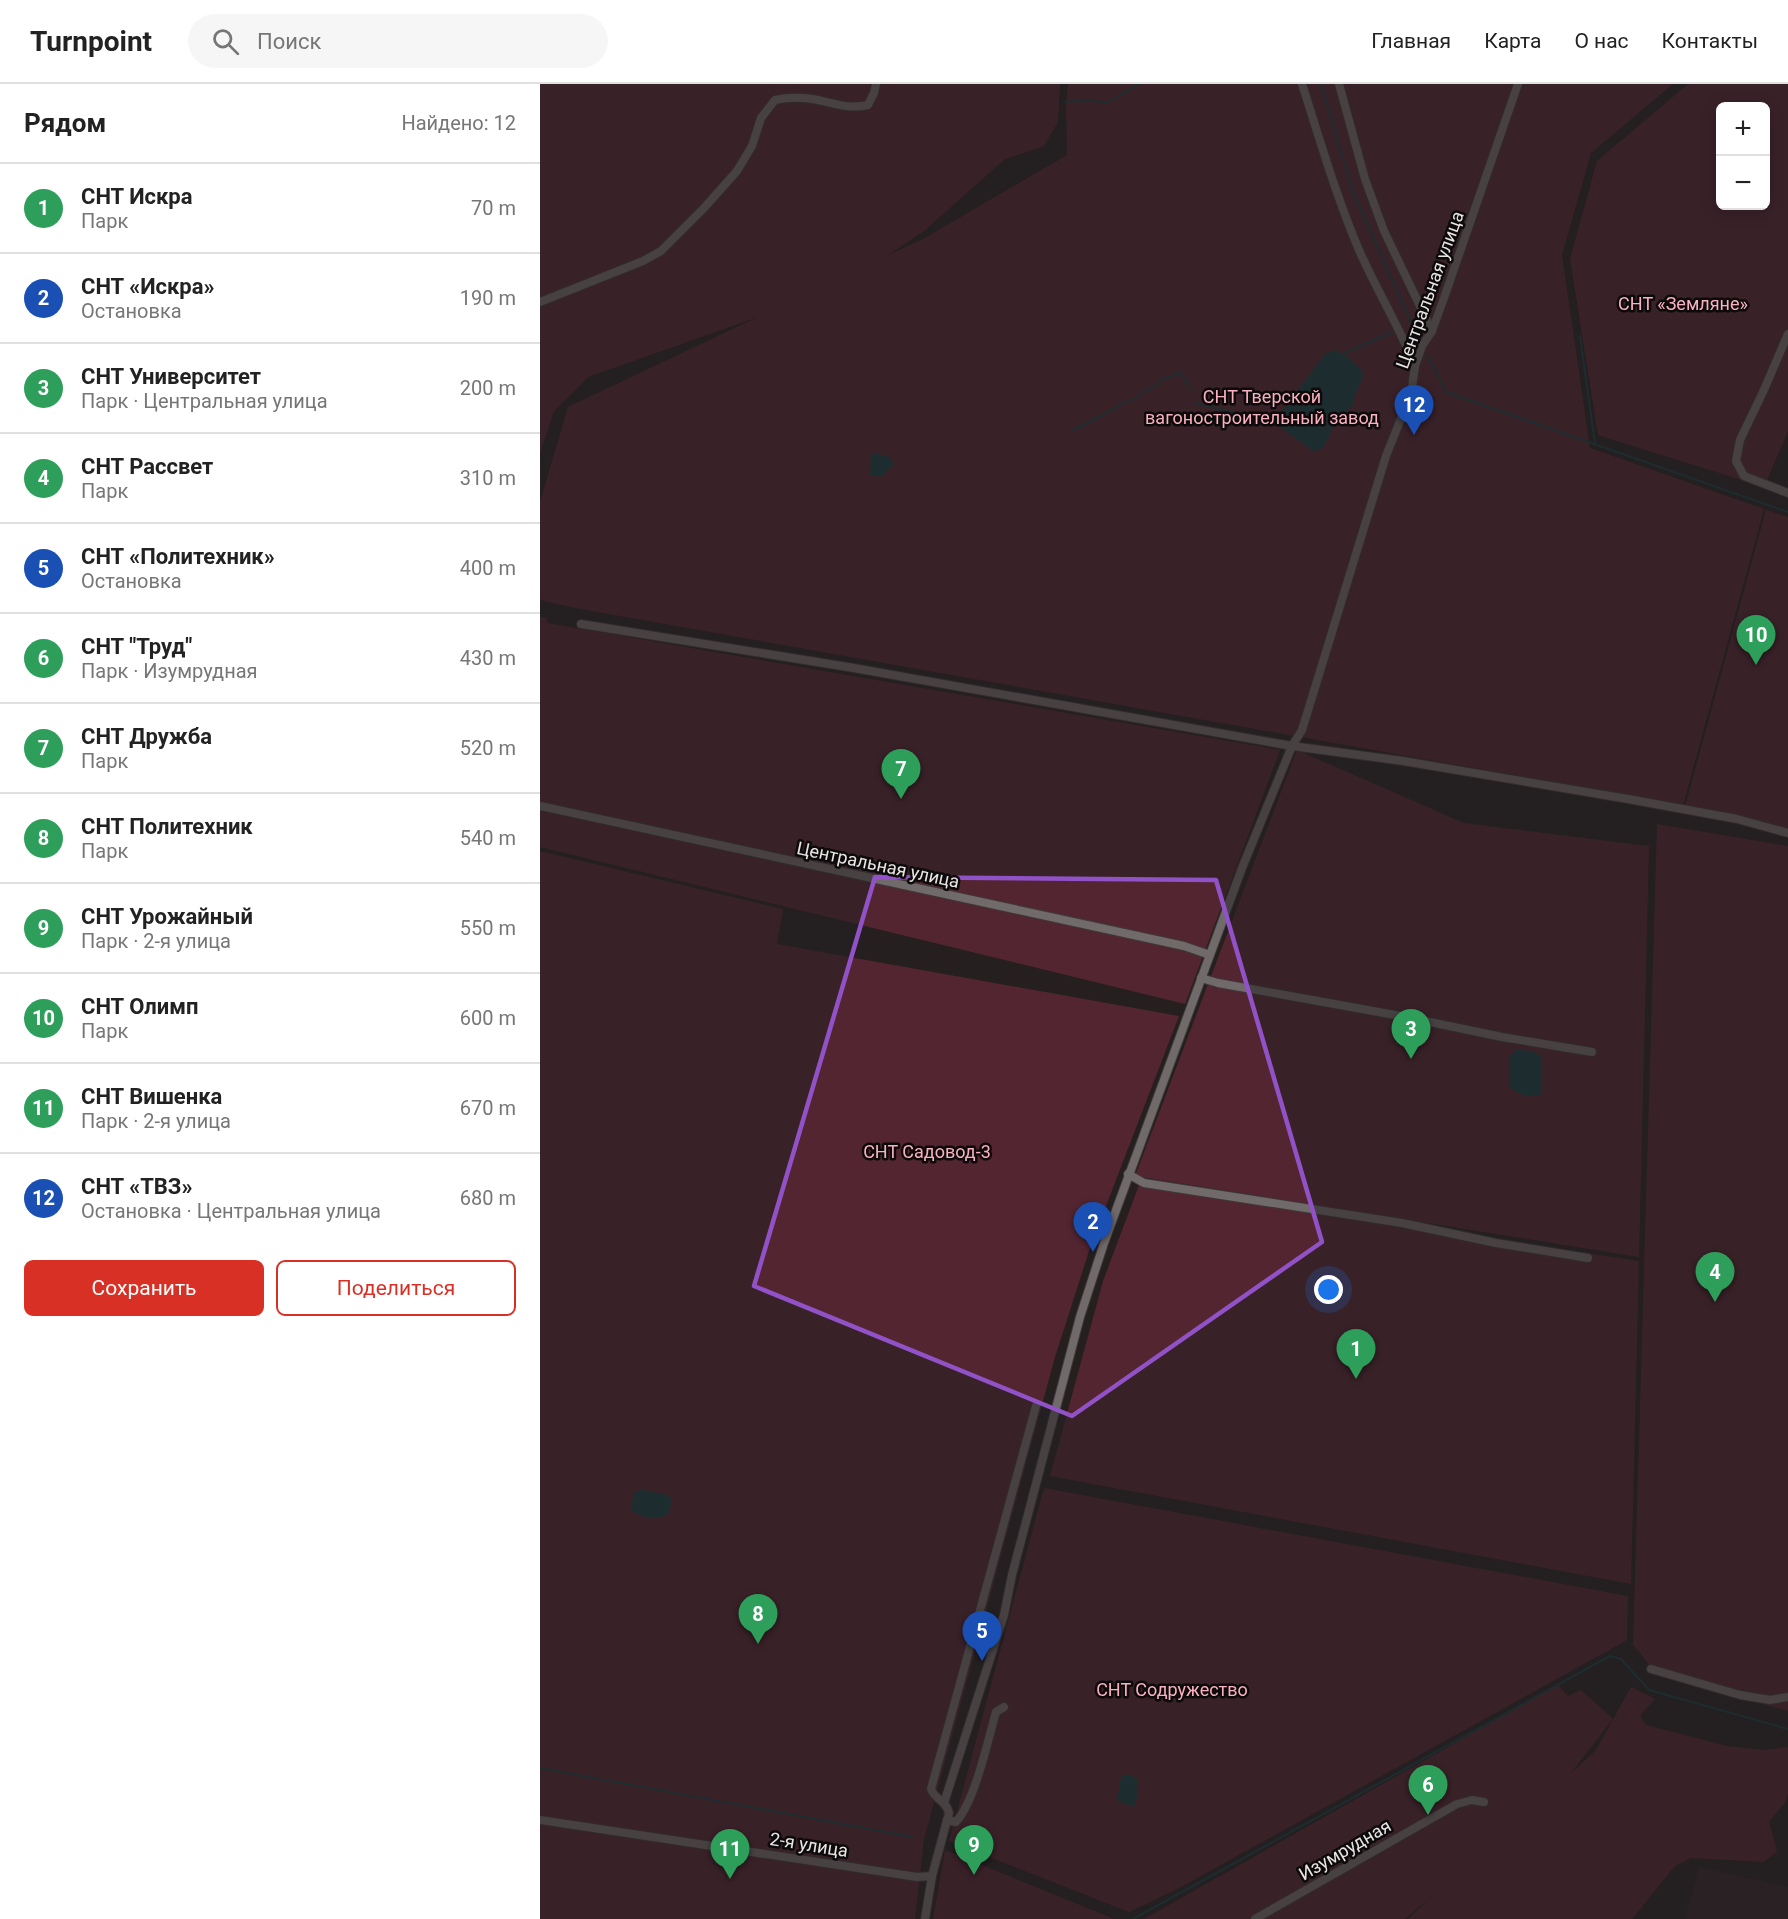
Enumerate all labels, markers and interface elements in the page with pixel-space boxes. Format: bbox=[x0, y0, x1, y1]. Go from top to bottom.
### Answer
search box bbox=[188, 14, 608, 68]
text: Turnpoint bbox=[30, 25, 152, 58]
icon: search bbox=[209, 25, 242, 58]
text: Поиск bbox=[257, 29, 321, 54]
text: Главная bbox=[1371, 29, 1451, 53]
text: Карта bbox=[1484, 29, 1541, 53]
text: О нас bbox=[1574, 29, 1629, 53]
text: Контакты bbox=[1662, 29, 1758, 53]
map controls bbox=[1716, 102, 1770, 210]
button: + bbox=[1716, 102, 1770, 156]
text: Рядом bbox=[24, 108, 106, 138]
text: Найдено: 12 bbox=[401, 111, 516, 135]
button: − bbox=[1716, 156, 1770, 210]
text: СНТ Искра bbox=[81, 184, 193, 209]
text: 1 bbox=[38, 196, 49, 220]
text: 70 m bbox=[471, 196, 516, 220]
street label: Центральная улица bbox=[1391, 208, 1468, 371]
text: Парк bbox=[81, 209, 128, 233]
text: СНТ «Искра» bbox=[81, 274, 215, 299]
text: 2 bbox=[38, 286, 49, 310]
text: 190 m bbox=[460, 286, 516, 310]
park label: СНТ «Земляне» bbox=[1618, 293, 1748, 314]
text: Остановка bbox=[81, 299, 182, 323]
text: СНТ Университет bbox=[81, 364, 261, 389]
text: 3 bbox=[38, 376, 49, 400]
text: 200 m bbox=[460, 376, 516, 400]
park label: СНТ Тверской вагоностроительный завод bbox=[1145, 386, 1379, 428]
pin: 12 bbox=[1394, 386, 1434, 435]
text: Парк · Центральная улица bbox=[81, 389, 328, 413]
text: СНТ Рассвет bbox=[81, 454, 213, 479]
text: 4 bbox=[38, 466, 49, 490]
text: 310 m bbox=[460, 466, 516, 490]
text: Парк bbox=[81, 479, 128, 503]
text: СНТ «Политехник» bbox=[81, 544, 275, 569]
text: 5 bbox=[38, 556, 49, 580]
text: 400 m bbox=[460, 556, 516, 580]
text: Остановка bbox=[81, 569, 182, 593]
pin: 10 bbox=[1736, 616, 1776, 665]
text: СНТ "Труд" bbox=[81, 634, 192, 659]
text: 6 bbox=[38, 646, 49, 670]
text: 430 m bbox=[460, 646, 516, 670]
text: Парк · Изумрудная bbox=[81, 659, 258, 683]
text: СНТ Дружба bbox=[81, 724, 212, 749]
text: 7 bbox=[38, 736, 49, 760]
text: 520 m bbox=[460, 736, 516, 760]
text: Парк bbox=[81, 749, 128, 773]
pin: 7 bbox=[882, 750, 920, 799]
text: СНТ Политехник bbox=[81, 814, 253, 839]
text: 8 bbox=[38, 826, 49, 850]
text: 540 m bbox=[460, 826, 516, 850]
street label: Центральная улица bbox=[795, 837, 961, 892]
text: Парк bbox=[81, 839, 128, 863]
text: СНТ Урожайный bbox=[81, 904, 253, 929]
text: 9 bbox=[38, 916, 49, 940]
text: 550 m bbox=[460, 916, 516, 940]
text: Парк · 2-я улица bbox=[81, 929, 231, 953]
text: СНТ Олимп bbox=[81, 994, 198, 1019]
text: 10 bbox=[32, 1006, 55, 1030]
text: 600 m bbox=[460, 1006, 516, 1030]
pin: 3 bbox=[1392, 1010, 1430, 1059]
text: Парк bbox=[81, 1019, 128, 1043]
text: СНТ Вишенка bbox=[81, 1084, 222, 1109]
text: 11 bbox=[32, 1096, 55, 1120]
text: 670 m bbox=[460, 1096, 516, 1120]
text: Парк · 2-я улица bbox=[81, 1109, 231, 1133]
park label: СНТ Садовод-3 bbox=[863, 1141, 991, 1162]
text: СНТ «ТВЗ» bbox=[81, 1174, 192, 1199]
text: 12 bbox=[32, 1186, 55, 1210]
text: 680 m bbox=[460, 1186, 516, 1210]
text: Остановка · Центральная улица bbox=[81, 1199, 381, 1223]
pin: 2 bbox=[1074, 1202, 1112, 1252]
pin: 4 bbox=[1696, 1252, 1734, 1302]
button: Сохранить bbox=[24, 1260, 264, 1316]
button: Поделиться bbox=[276, 1260, 516, 1316]
your location bbox=[1314, 1275, 1343, 1304]
pin: 1 bbox=[1336, 1330, 1376, 1379]
pin: 8 bbox=[738, 1594, 778, 1644]
pin: 5 bbox=[962, 1612, 1002, 1661]
park label: СНТ Содружество bbox=[1096, 1679, 1248, 1700]
pin: 6 bbox=[1408, 1766, 1448, 1815]
street label: Изумрудная bbox=[1295, 1815, 1395, 1884]
pin: 9 bbox=[954, 1826, 994, 1875]
street label: 2-я улица bbox=[768, 1828, 850, 1861]
pin: 11 bbox=[710, 1830, 750, 1879]

